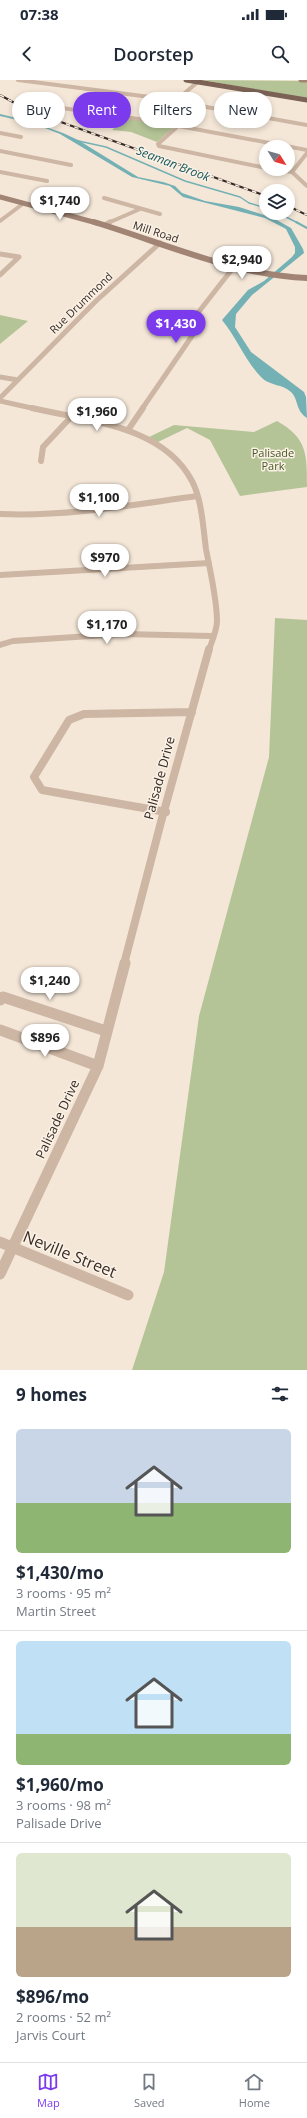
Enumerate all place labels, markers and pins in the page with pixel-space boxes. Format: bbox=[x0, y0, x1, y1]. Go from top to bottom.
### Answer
pin: $1,740 bbox=[27, 187, 93, 221]
pin: $2,940 bbox=[209, 246, 275, 280]
pin: $1,430 bbox=[143, 310, 209, 344]
pin: $1,960 bbox=[64, 398, 130, 432]
pin: $1,100 bbox=[66, 484, 132, 518]
pin: $970 bbox=[81, 544, 129, 578]
pin: $1,170 bbox=[74, 611, 140, 645]
pin: $1,240 bbox=[17, 967, 83, 1001]
pin: $896 bbox=[21, 1024, 69, 1058]

